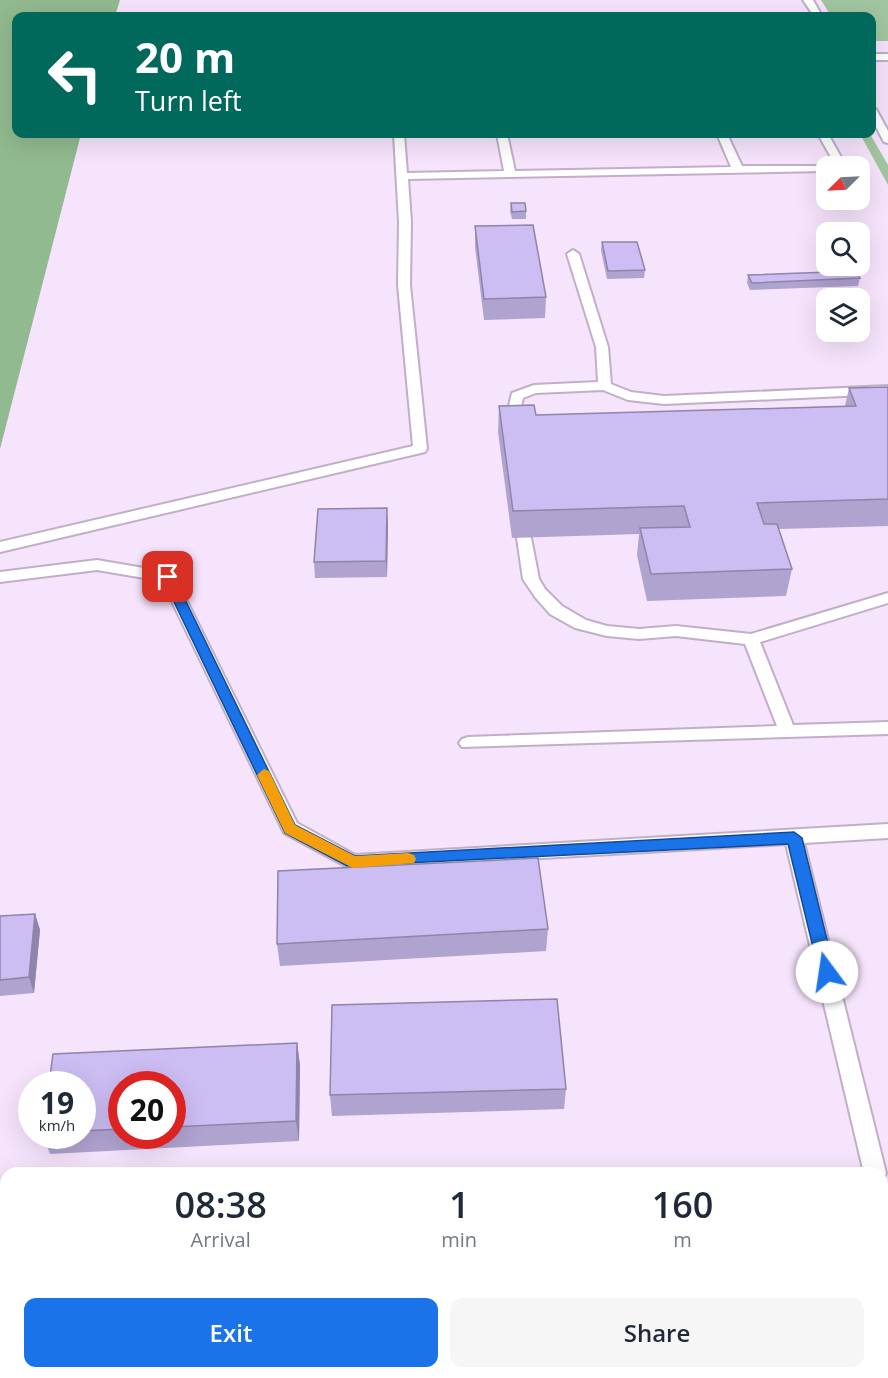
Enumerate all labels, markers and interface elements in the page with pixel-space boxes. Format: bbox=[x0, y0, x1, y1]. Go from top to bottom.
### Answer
text: 20 m bbox=[135, 28, 235, 85]
icon: left bbox=[36, 36, 114, 114]
text: Turn left bbox=[135, 82, 242, 119]
north arrow bbox=[816, 156, 870, 210]
map controls bbox=[816, 156, 870, 342]
button: search bbox=[816, 222, 870, 276]
button: layers bbox=[816, 288, 870, 342]
pin bbox=[142, 551, 193, 602]
icon: arrive bbox=[151, 560, 184, 593]
position arrow bbox=[795, 940, 859, 1004]
speed limit sign: 20 bbox=[108, 1071, 186, 1149]
text: 19 bbox=[40, 1082, 74, 1123]
text: km/h bbox=[39, 1115, 75, 1135]
text: 08:38 bbox=[175, 1180, 267, 1229]
text: 1 bbox=[449, 1180, 470, 1229]
text: 160 bbox=[652, 1180, 713, 1229]
text: Arrival bbox=[191, 1226, 251, 1253]
text: min bbox=[441, 1226, 477, 1253]
text: m bbox=[673, 1226, 692, 1253]
button: Exit bbox=[24, 1298, 438, 1367]
button: Share bbox=[450, 1298, 864, 1367]

